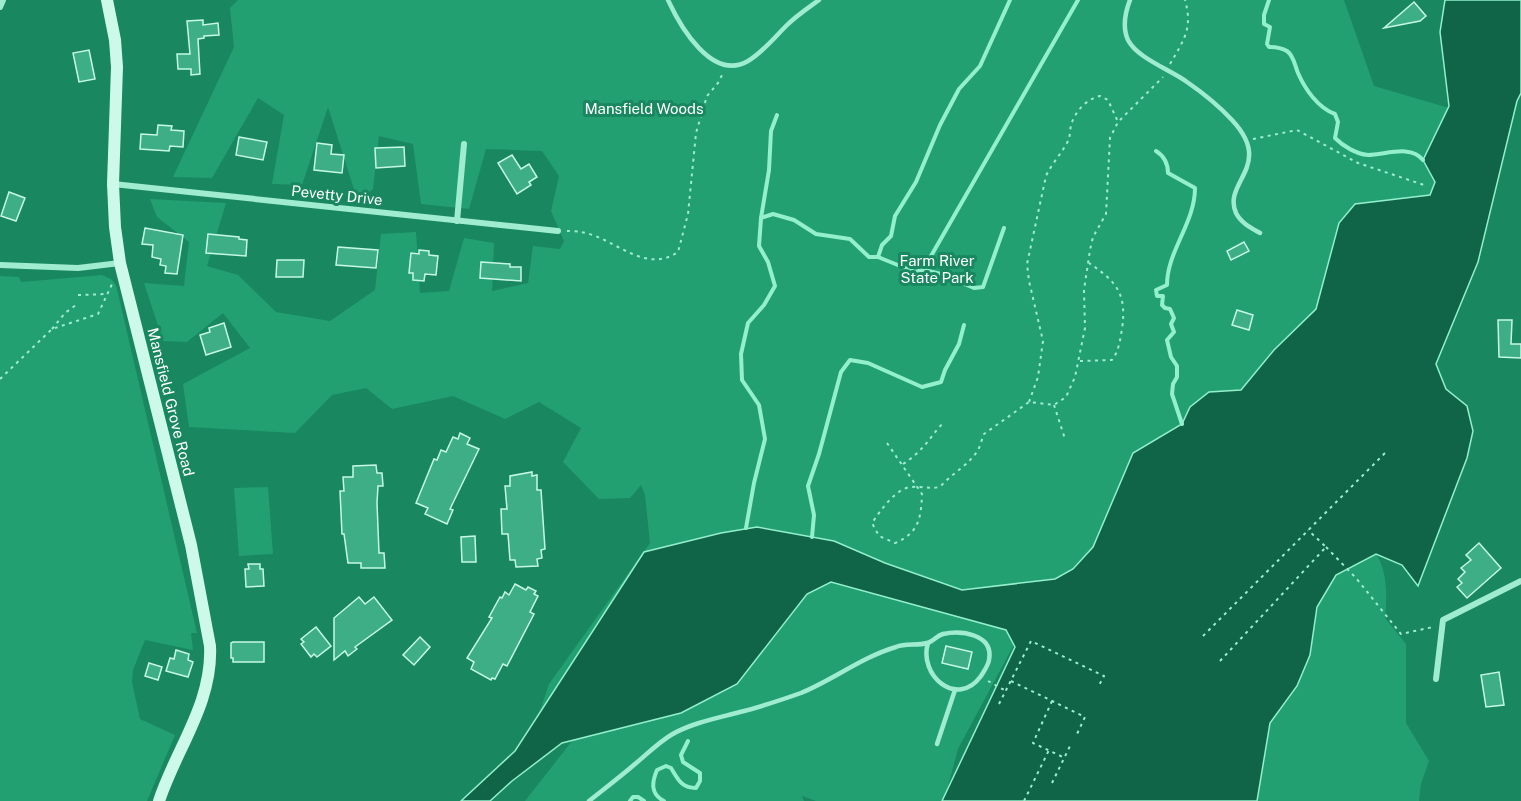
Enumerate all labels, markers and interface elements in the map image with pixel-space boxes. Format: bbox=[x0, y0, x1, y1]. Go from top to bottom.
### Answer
park label: Mansfield Woods bbox=[584, 100, 704, 117]
street label: Pevetty Drive bbox=[290, 182, 384, 208]
park label: Farm River State Park bbox=[899, 252, 975, 286]
street label: Mansfield Grove Road bbox=[144, 326, 198, 478]

